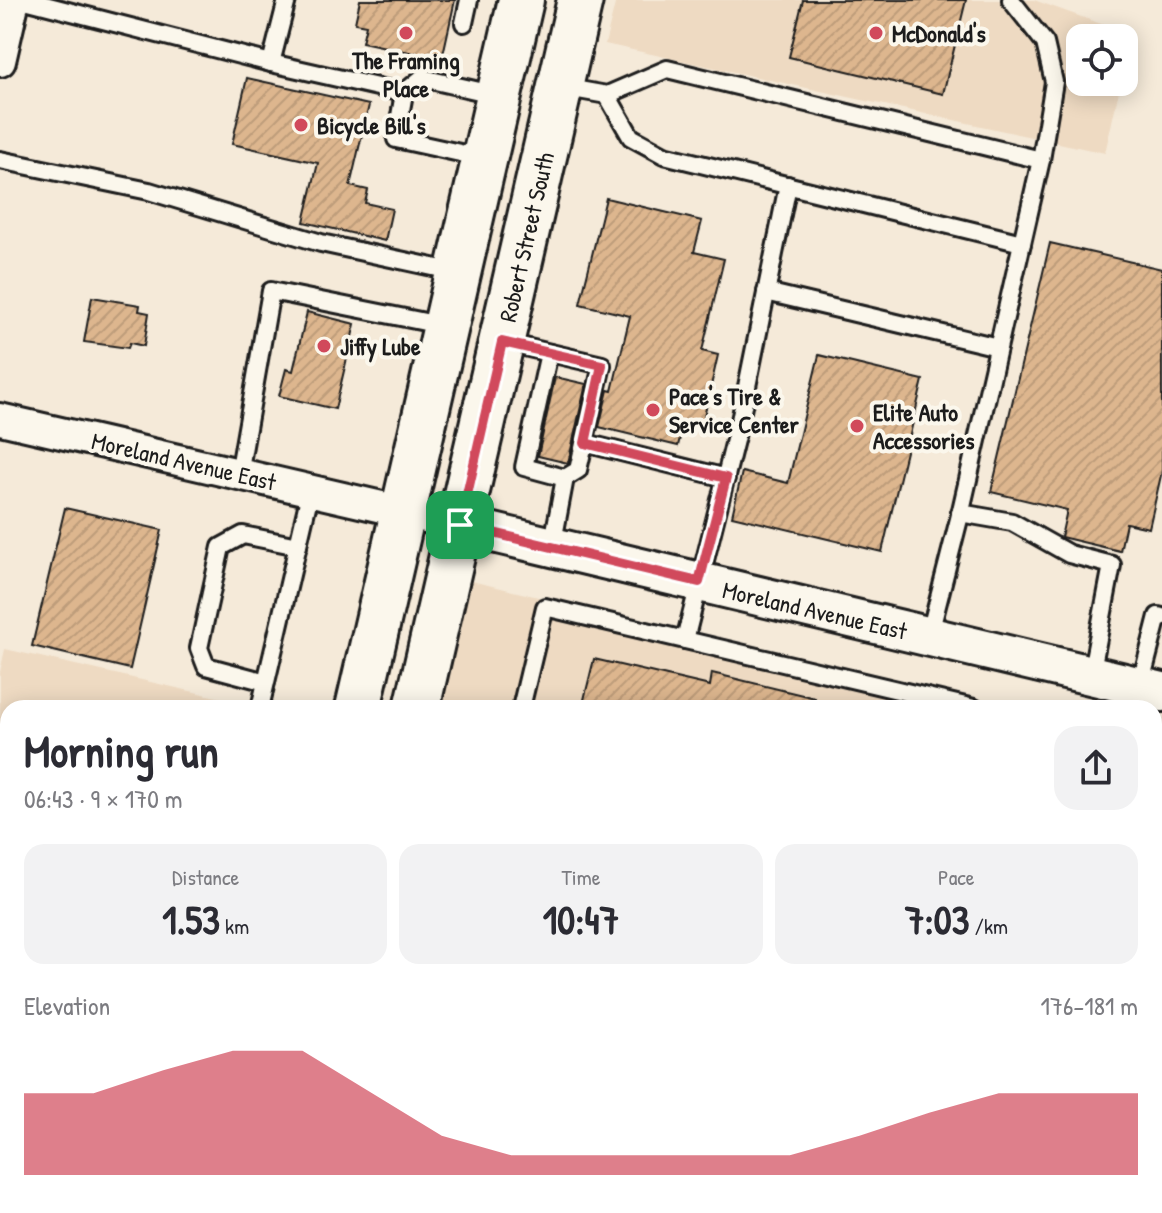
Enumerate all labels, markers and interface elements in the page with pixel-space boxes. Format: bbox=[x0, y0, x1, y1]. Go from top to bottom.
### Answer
place label: McDonald's bbox=[892, 17, 986, 49]
marker: The Framing Place bbox=[397, 24, 415, 42]
marker: McDonald's bbox=[867, 24, 885, 42]
map controls bbox=[1066, 24, 1138, 96]
button: locate bbox=[1066, 24, 1138, 96]
place label: The Framing Place bbox=[351, 44, 460, 104]
place label: Bicycle Bill's bbox=[317, 109, 426, 142]
marker: Bicycle Bill's bbox=[292, 116, 310, 134]
street label: Robert Street South bbox=[491, 149, 561, 325]
place label: Jiffy Lube bbox=[340, 330, 421, 363]
marker: Jiffy Lube bbox=[315, 337, 333, 355]
place label: Pace's Tire & Service Center bbox=[669, 380, 800, 440]
place label: Elite Auto Accessories bbox=[873, 396, 974, 456]
marker: Pace's Tire & Service Center bbox=[644, 401, 662, 419]
marker: Elite Auto Accessories bbox=[848, 417, 866, 435]
street label: Moreland Avenue East bbox=[89, 424, 280, 498]
pin bbox=[426, 491, 494, 559]
icon: arrive bbox=[438, 503, 482, 547]
street label: Moreland Avenue East bbox=[720, 573, 911, 647]
text: Morning run bbox=[24, 721, 219, 781]
button: share bbox=[1054, 726, 1138, 810]
text: 06:43 · 9 × 170 m bbox=[24, 781, 182, 816]
text: Distance bbox=[172, 862, 239, 892]
text: Time bbox=[562, 862, 600, 892]
text: Pace bbox=[938, 862, 975, 892]
text: 1.53 bbox=[162, 892, 220, 946]
text: 10:47 bbox=[543, 892, 619, 946]
text: 7:03 bbox=[905, 892, 970, 946]
text: km bbox=[220, 911, 249, 941]
text: /km bbox=[970, 911, 1008, 941]
text: Elevation bbox=[24, 988, 110, 1023]
text: 176–181 m bbox=[1041, 988, 1138, 1023]

